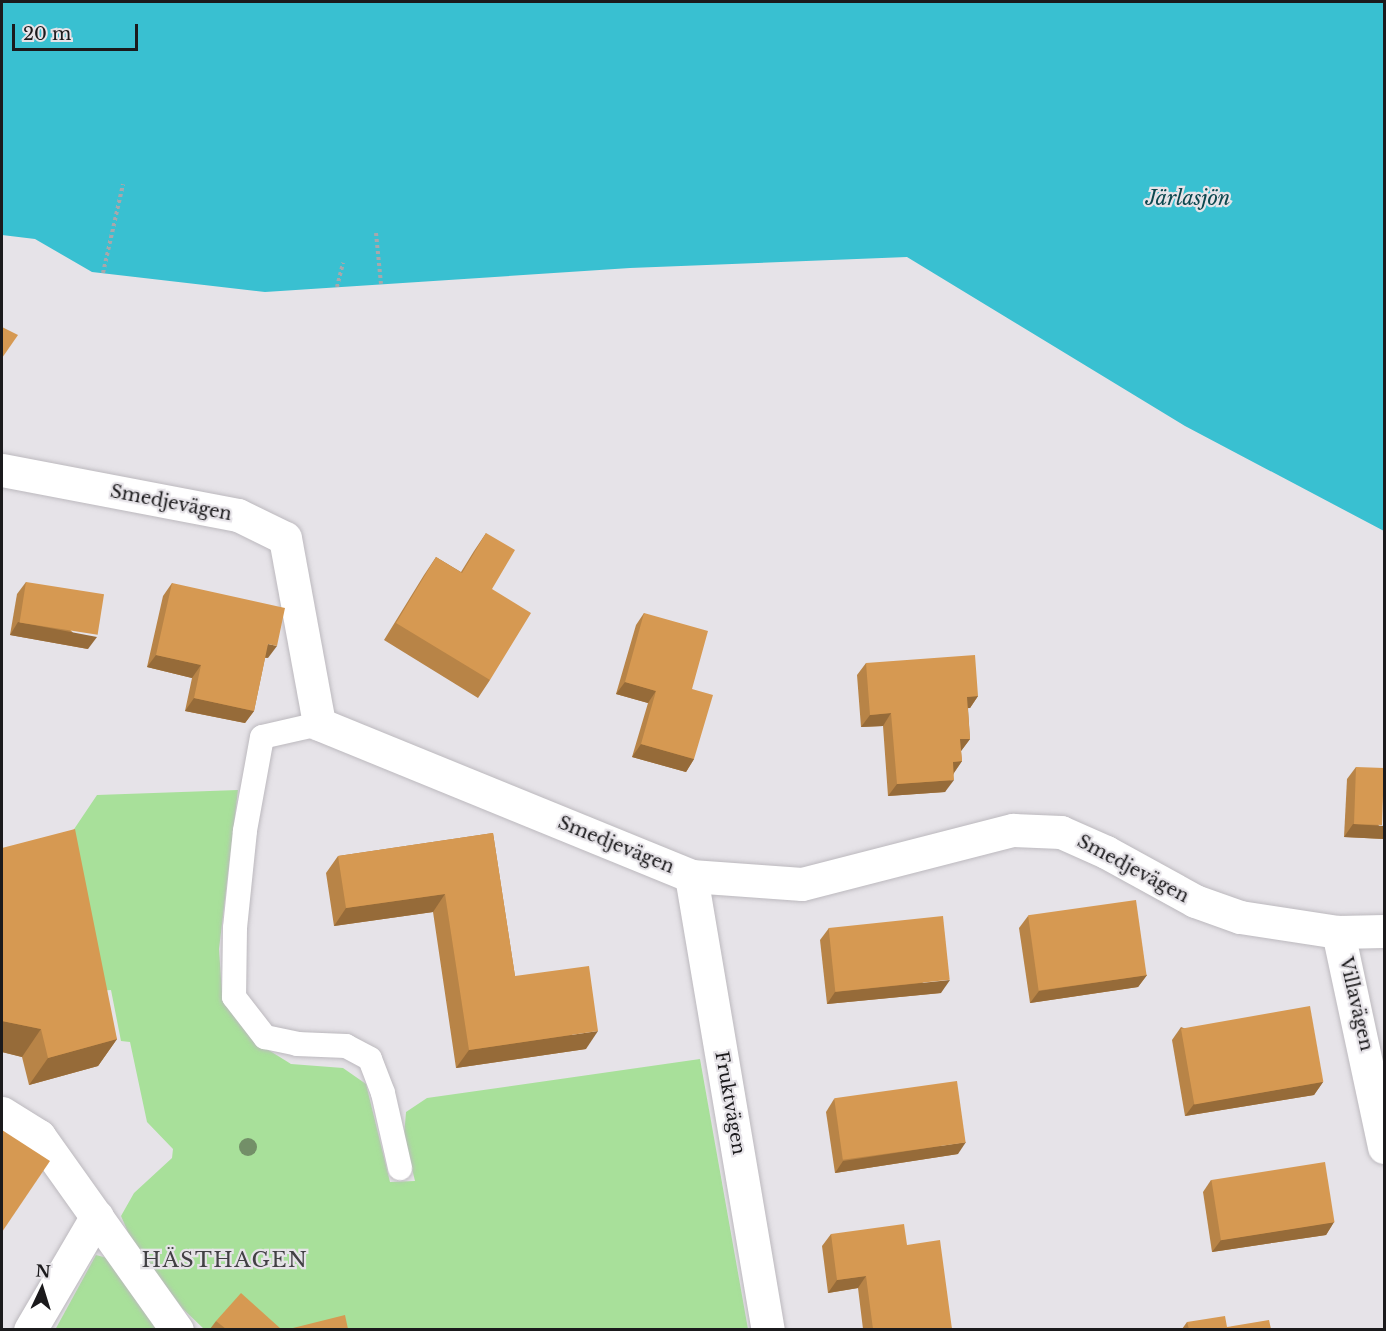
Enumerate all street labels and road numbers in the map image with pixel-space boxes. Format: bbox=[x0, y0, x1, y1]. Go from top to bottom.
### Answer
street label: Smedjevägen bbox=[109, 481, 233, 525]
street label: Smedjevägen bbox=[555, 812, 677, 878]
street label: Smedjevägen bbox=[1074, 831, 1192, 907]
street label: Villavägen bbox=[1335, 955, 1377, 1053]
street label: Fruktvägen bbox=[710, 1050, 750, 1156]

